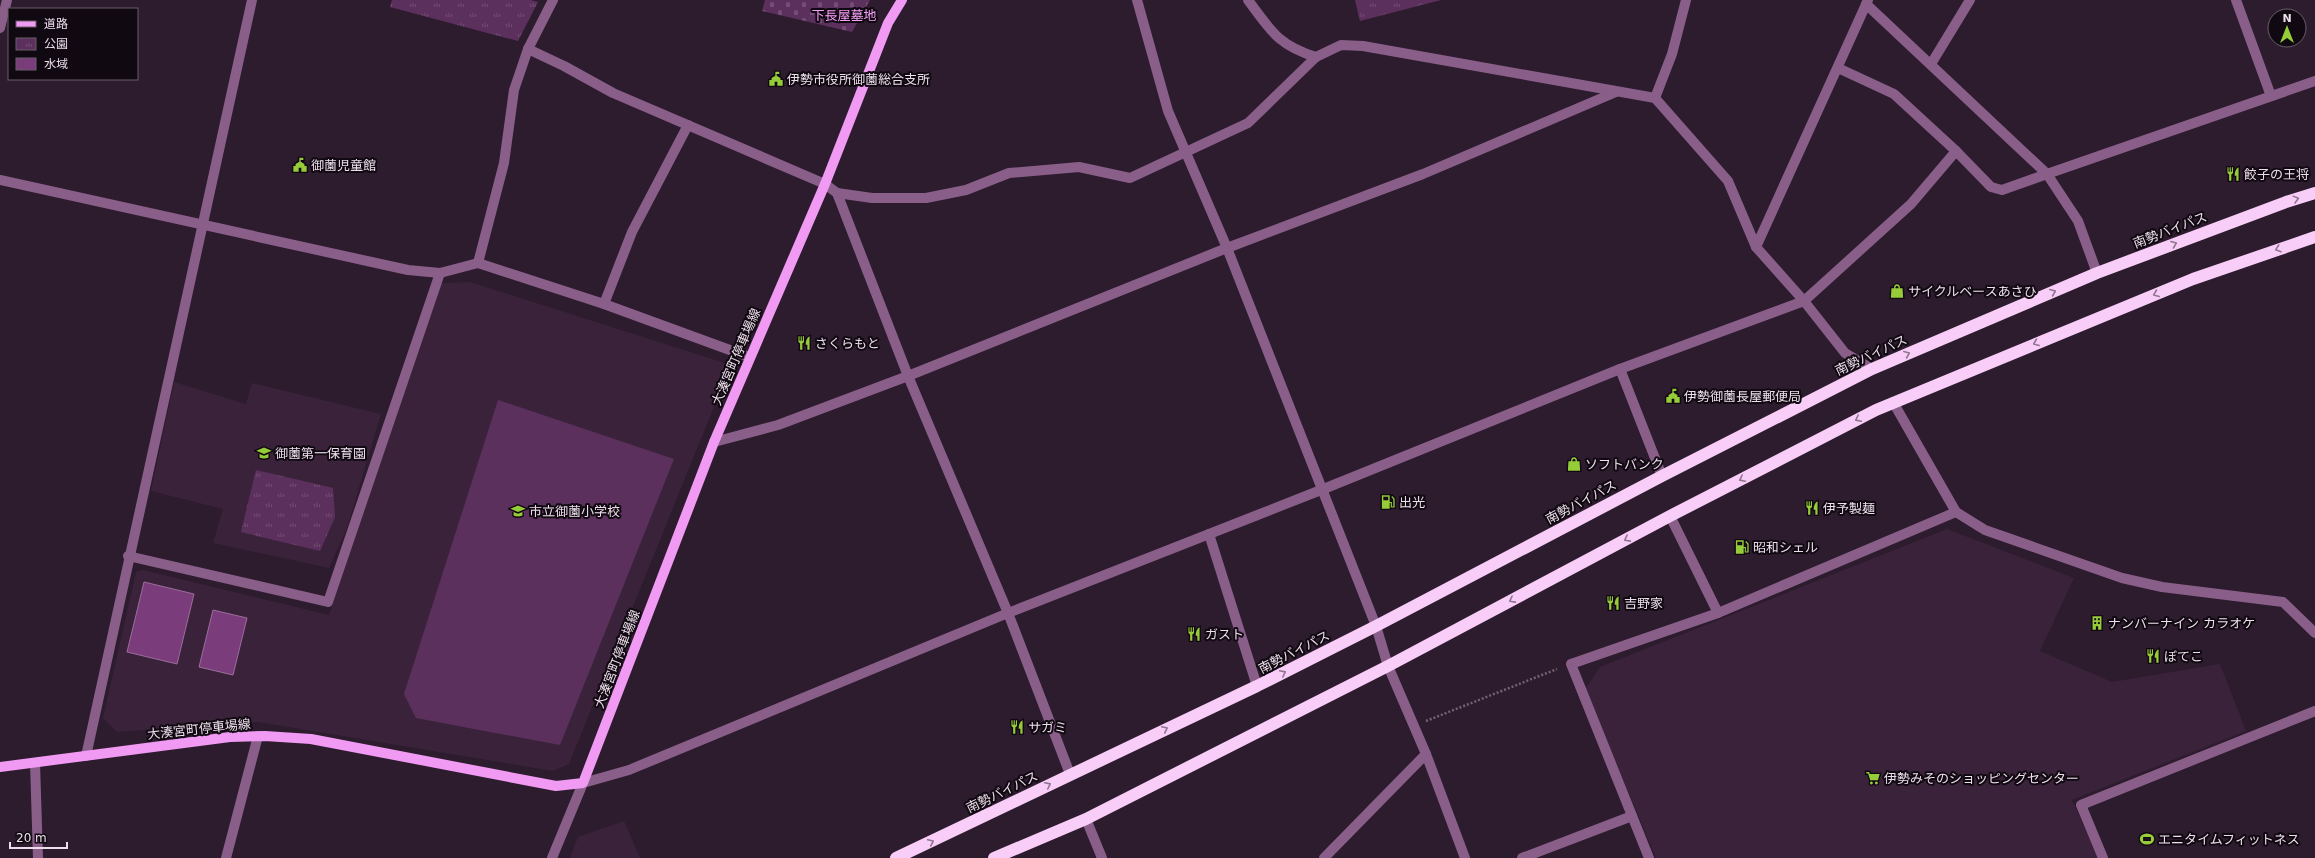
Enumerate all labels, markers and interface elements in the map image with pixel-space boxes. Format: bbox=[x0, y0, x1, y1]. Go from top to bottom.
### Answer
legend bbox=[8, 8, 138, 80]
park label: 下長屋墓地 bbox=[811, 8, 877, 23]
north arrow bbox=[2267, 8, 2307, 48]
text: N bbox=[2282, 12, 2292, 25]
text: 道路 bbox=[44, 17, 68, 31]
text: 公園 bbox=[44, 37, 68, 51]
text: 水域 bbox=[44, 57, 68, 71]
public building icon: 伊勢市役所御薗総合支所 bbox=[768, 71, 784, 87]
place label: 伊勢市役所御薗総合支所 bbox=[787, 72, 930, 87]
public building icon: 御薗児童館 bbox=[292, 157, 308, 173]
place label: 御薗児童館 bbox=[311, 158, 376, 173]
restaurant icon: 餃子の王将 bbox=[2225, 166, 2241, 182]
place label: 餃子の王将 bbox=[2244, 167, 2309, 182]
one-way arrow bbox=[2292, 195, 2299, 204]
street label: 南勢バイパス bbox=[2131, 209, 2209, 251]
one-way arrow bbox=[2170, 240, 2177, 248]
one-way arrow bbox=[2275, 245, 2282, 253]
shop icon: サイクルベースあさひ bbox=[1889, 283, 1905, 299]
place label: サイクルベースあさひ bbox=[1908, 284, 2037, 299]
one-way arrow bbox=[2049, 288, 2056, 296]
one-way arrow bbox=[2153, 289, 2160, 297]
street label: 大湊宮町停車場線 bbox=[709, 306, 763, 408]
street label: 南勢バイパス bbox=[1833, 332, 1909, 378]
restaurant icon: さくらもと bbox=[796, 335, 812, 351]
place label: さくらもと bbox=[815, 336, 880, 351]
one-way arrow bbox=[2032, 339, 2039, 347]
one-way arrow bbox=[1904, 350, 1911, 358]
public building icon: 伊勢御薗長屋郵便局 bbox=[1665, 388, 1681, 404]
place label: 伊勢御薗長屋郵便局 bbox=[1684, 389, 1801, 404]
one-way arrow bbox=[1854, 414, 1862, 422]
school or university icon: 御薗第一保育園 bbox=[256, 445, 272, 461]
place label: 御薗第一保育園 bbox=[275, 446, 366, 461]
shop icon: ソフトバンク bbox=[1566, 456, 1582, 472]
place label: ソフトバンク bbox=[1585, 457, 1664, 472]
one-way arrow bbox=[1739, 474, 1746, 481]
street label: 南勢バイパス bbox=[1543, 477, 1619, 527]
fuel station icon: 出光 bbox=[1380, 494, 1396, 510]
place label: 出光 bbox=[1399, 495, 1425, 510]
restaurant icon: 伊予製麺 bbox=[1804, 500, 1820, 516]
place label: 伊予製麺 bbox=[1823, 501, 1875, 516]
school or university icon: 市立御薗小学校 bbox=[510, 503, 526, 519]
place label: 市立御薗小学校 bbox=[529, 504, 620, 519]
one-way arrow bbox=[1623, 534, 1631, 541]
fuel station icon: 昭和シェル bbox=[1734, 539, 1750, 555]
place label: 昭和シェル bbox=[1753, 540, 1818, 555]
one-way arrow bbox=[1509, 595, 1516, 602]
restaurant icon: 吉野家 bbox=[1605, 595, 1621, 611]
place label: 吉野家 bbox=[1624, 596, 1663, 611]
street label: 大湊宮町停車場線 bbox=[591, 608, 643, 710]
building icon: ナンバーナイン カラオケ bbox=[2089, 615, 2105, 631]
place label: ナンバーナイン カラオケ bbox=[2108, 616, 2255, 631]
restaurant icon: ガスト bbox=[1186, 626, 1202, 642]
place label: ガスト bbox=[1205, 627, 1244, 642]
street label: 南勢バイパス bbox=[1256, 628, 1332, 676]
restaurant icon: ぼてこ bbox=[2145, 648, 2161, 664]
place label: ぼてこ bbox=[2164, 649, 2203, 664]
one-way arrow bbox=[1278, 670, 1286, 678]
street label: 大湊宮町停車場線 bbox=[146, 716, 252, 742]
restaurant icon: サガミ bbox=[1009, 719, 1025, 735]
place label: サガミ bbox=[1028, 720, 1067, 735]
one-way arrow bbox=[1161, 726, 1169, 734]
street label: 南勢バイパス bbox=[964, 768, 1040, 816]
supermarket icon: 伊勢みそのショッピングセンター bbox=[1865, 770, 1881, 786]
place label: 伊勢みそのショッピングセンター bbox=[1884, 771, 2079, 786]
one-way arrow bbox=[1044, 782, 1051, 790]
scale bar bbox=[10, 824, 67, 850]
text: 20 m bbox=[16, 831, 47, 845]
sports icon: エニタイムフィットネス bbox=[2139, 831, 2155, 847]
place label: エニタイムフィットネス bbox=[2158, 832, 2300, 847]
one-way arrow bbox=[927, 839, 934, 847]

